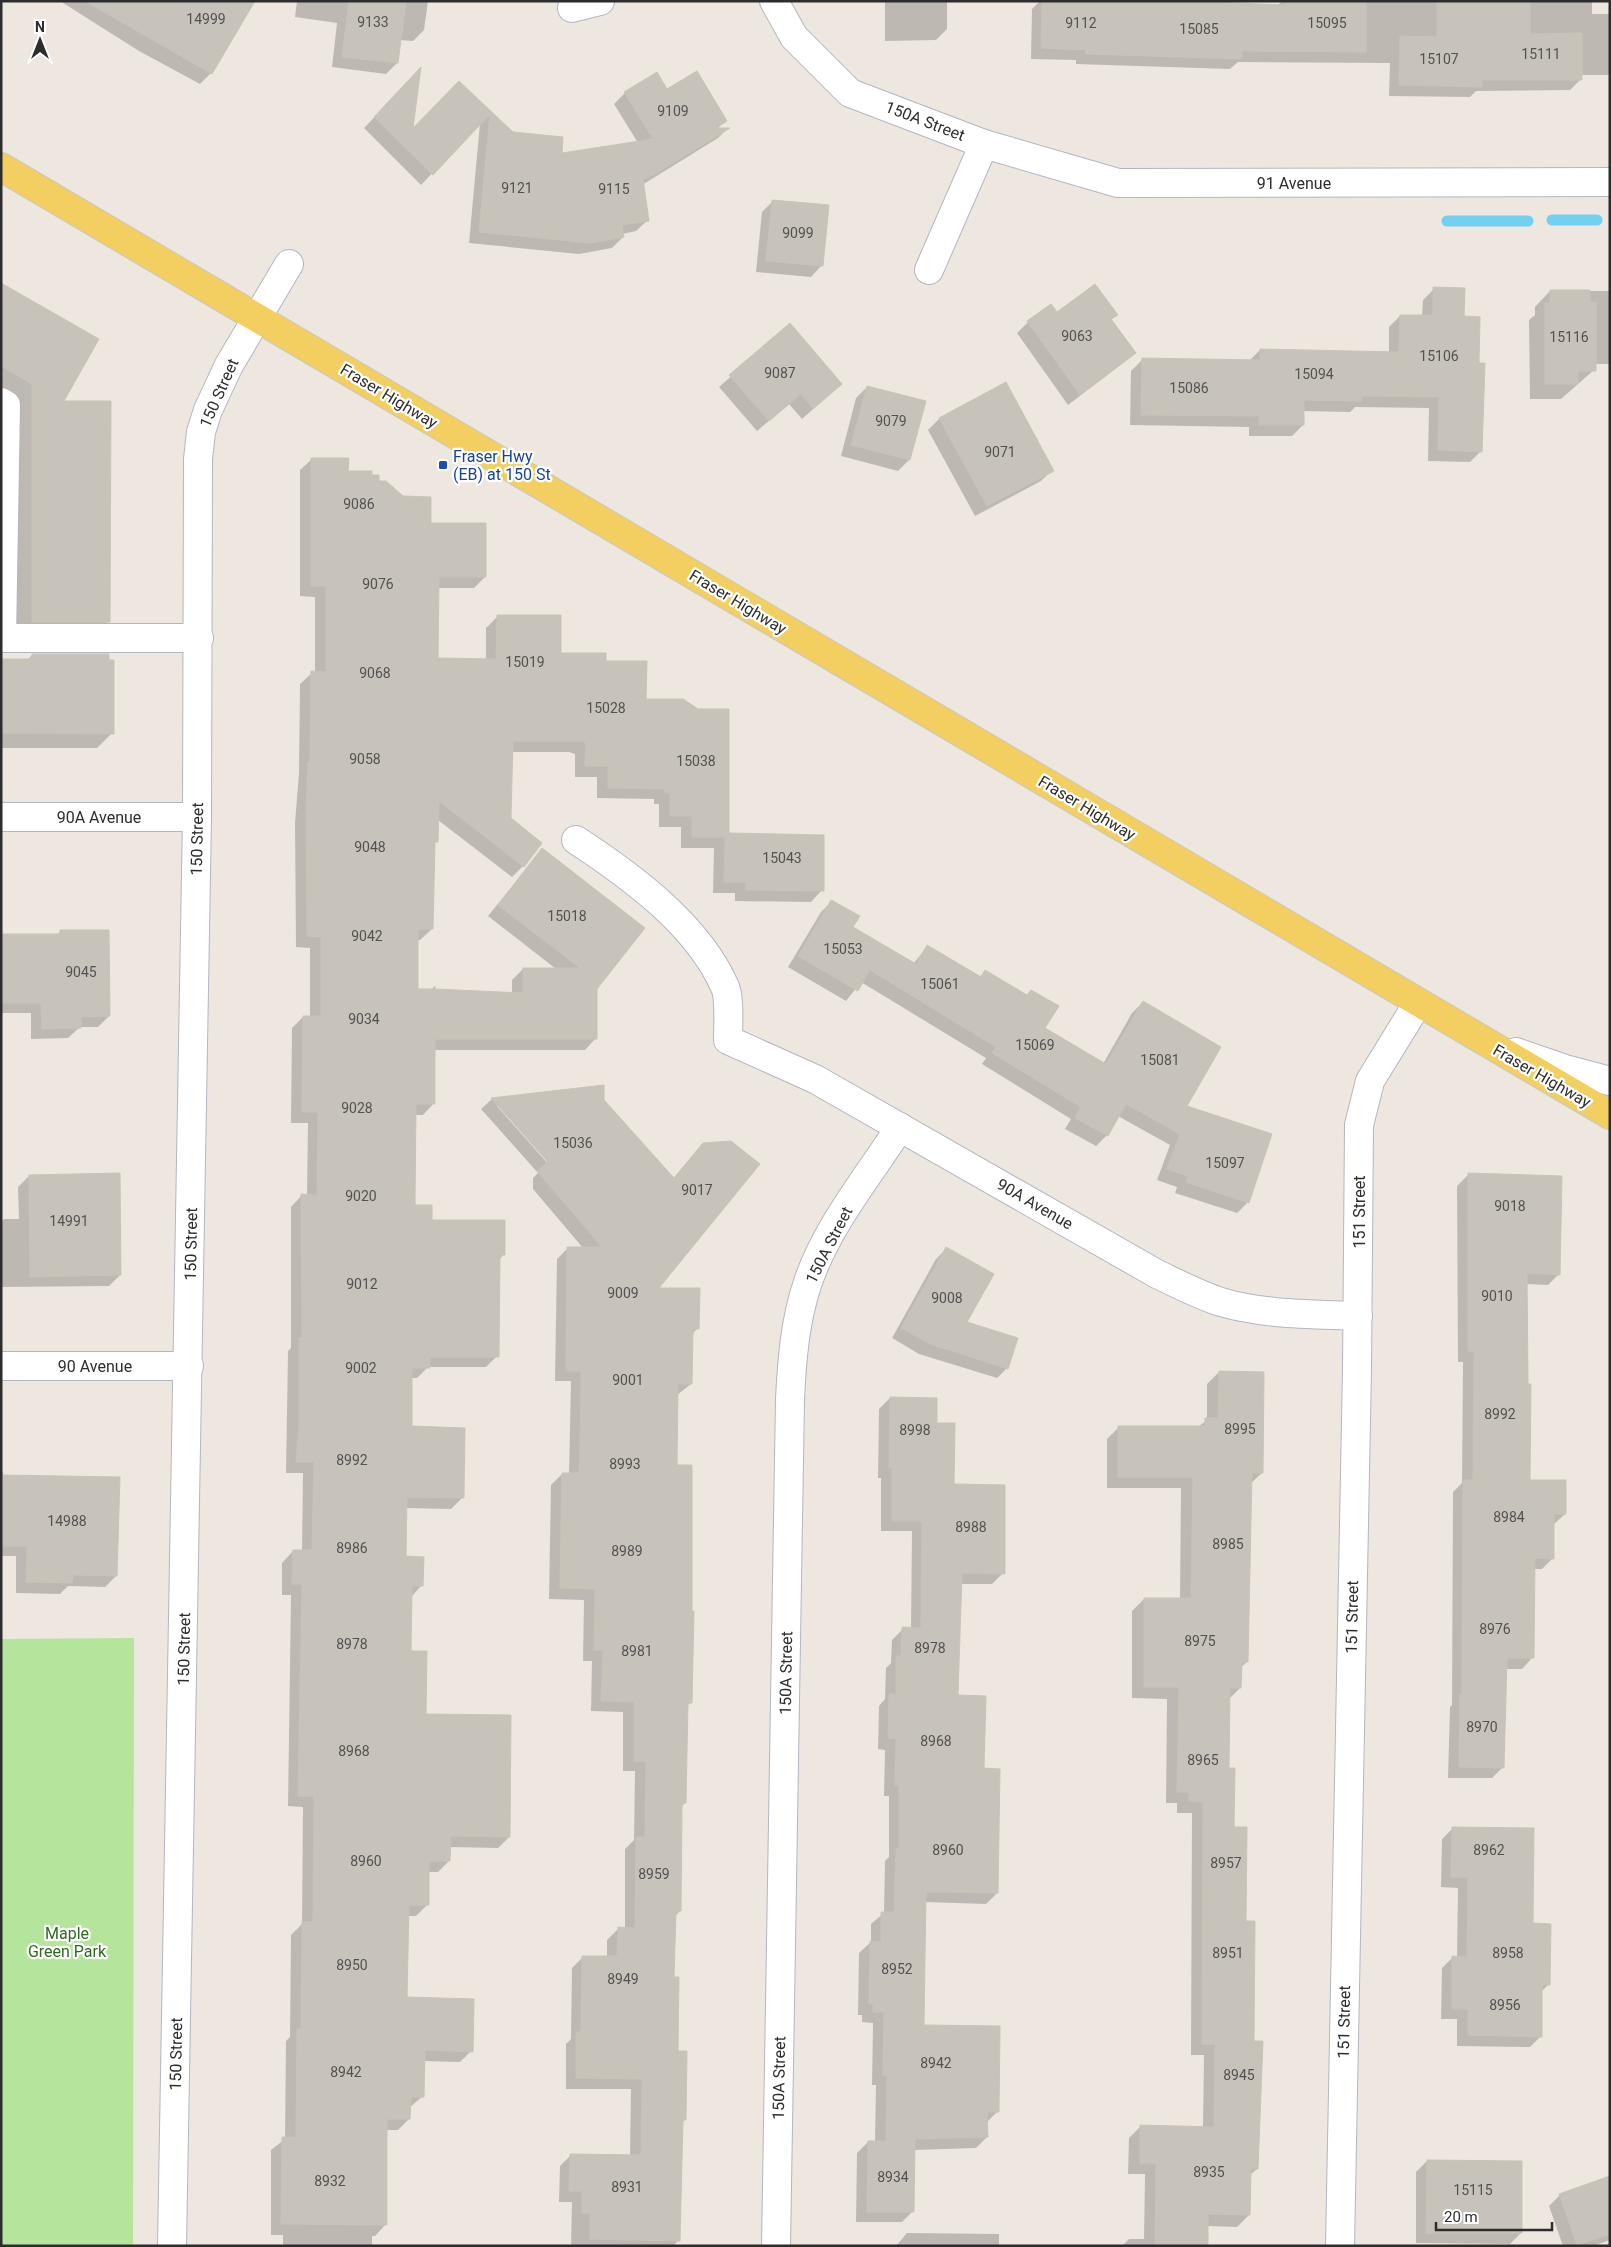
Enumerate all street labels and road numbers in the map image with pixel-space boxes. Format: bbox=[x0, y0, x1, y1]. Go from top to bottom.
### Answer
street label: 150A Street bbox=[883, 97, 967, 145]
street label: 91 Avenue bbox=[1257, 174, 1331, 193]
street label: 150 Street bbox=[195, 356, 243, 430]
street label: Fraser Highway bbox=[337, 360, 441, 433]
street label: Fraser Highway bbox=[686, 566, 790, 639]
street label: Fraser Highway bbox=[1035, 772, 1139, 845]
street label: 150 Street bbox=[187, 802, 207, 876]
street label: 90A Avenue bbox=[57, 808, 141, 827]
street label: Fraser Highway bbox=[1490, 1040, 1595, 1112]
street label: 90A Avenue bbox=[994, 1175, 1076, 1233]
street label: 151 Street bbox=[1350, 1175, 1369, 1249]
street label: 150A Street bbox=[802, 1203, 856, 1287]
street label: 150 Street bbox=[181, 1207, 201, 1281]
street label: 90 Avenue bbox=[58, 1357, 132, 1376]
street label: 151 Street bbox=[1342, 1580, 1362, 1654]
street label: 150 Street bbox=[174, 1612, 194, 1686]
street label: 150A Street bbox=[776, 1631, 796, 1715]
street label: 151 Street bbox=[1334, 1985, 1354, 2059]
street label: 150 Street bbox=[166, 2017, 186, 2091]
street label: 150A Street bbox=[769, 2036, 789, 2120]

